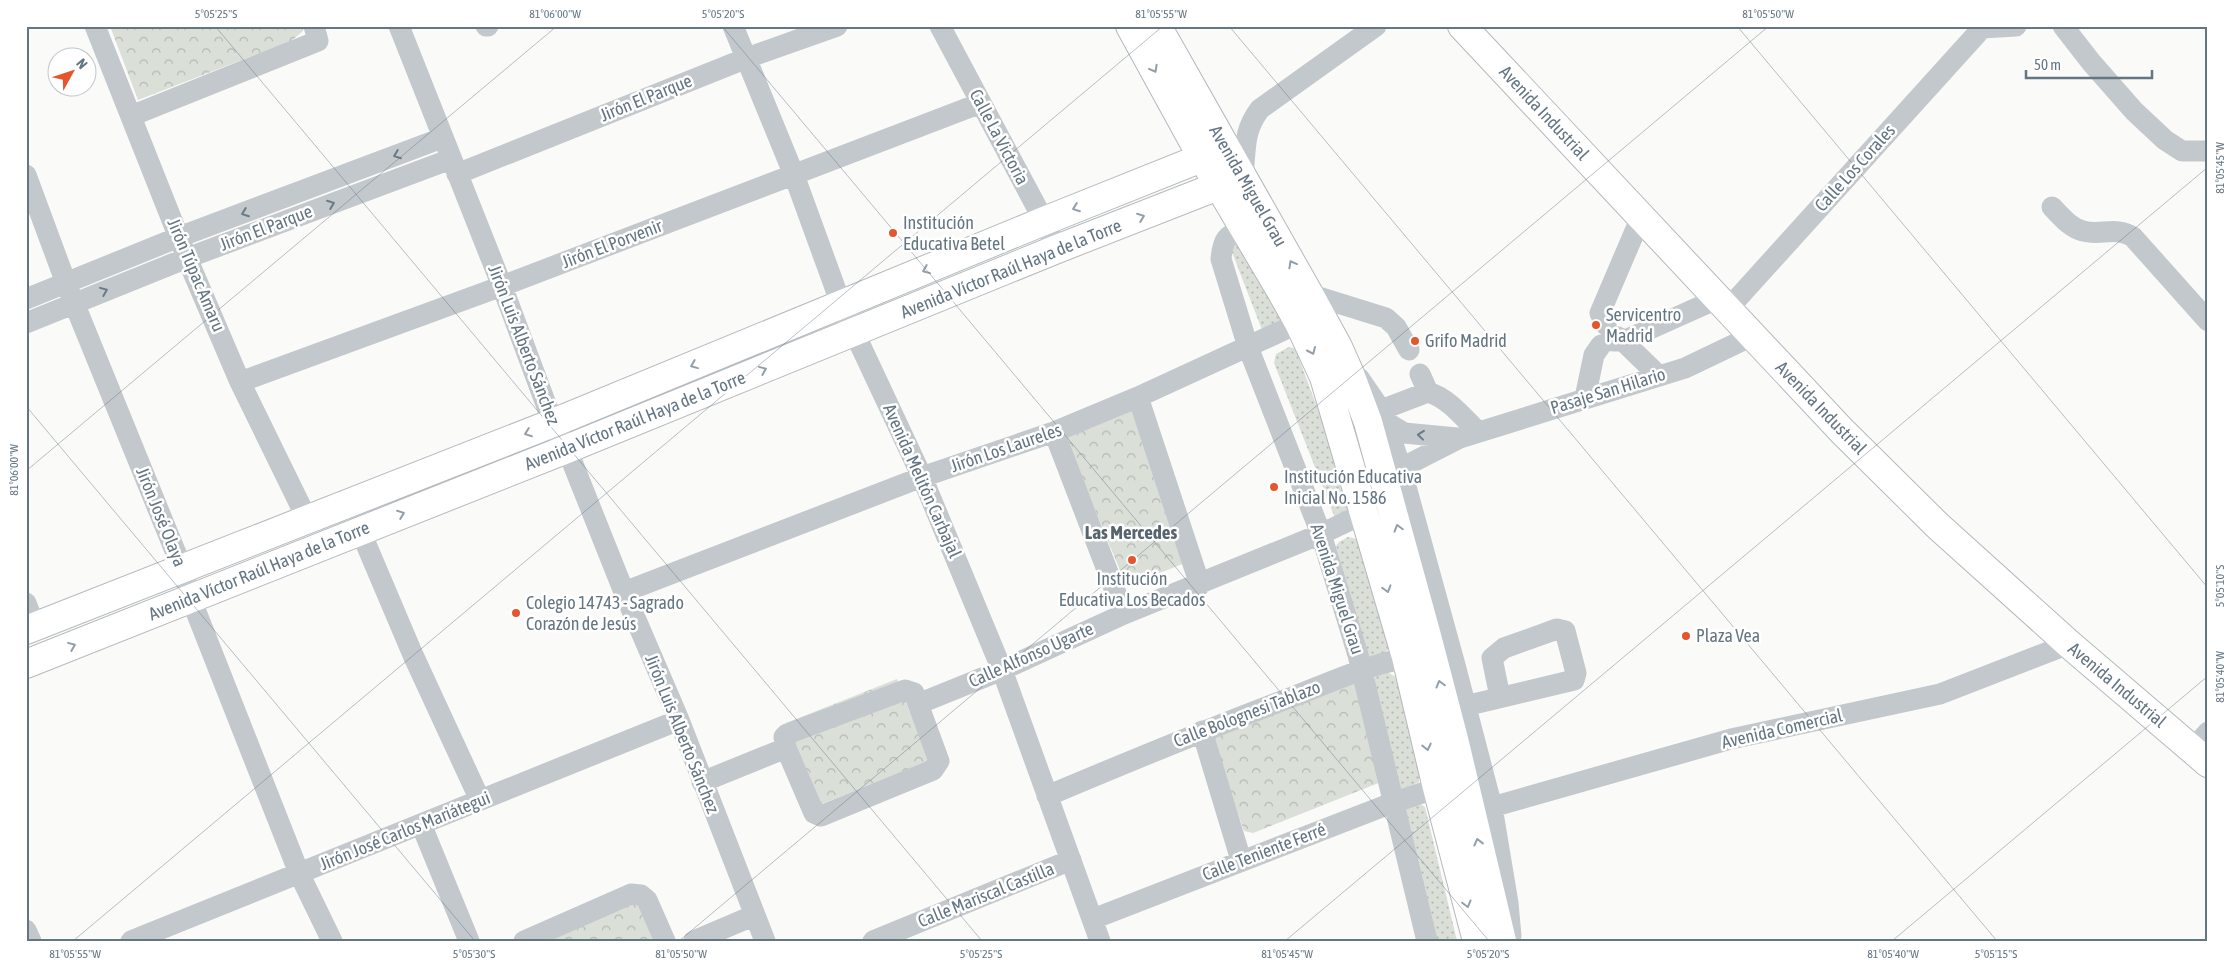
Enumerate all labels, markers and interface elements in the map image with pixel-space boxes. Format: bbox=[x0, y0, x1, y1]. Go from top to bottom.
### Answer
text: 5°05'25"S bbox=[195, 7, 237, 21]
text: 81°06'00"W bbox=[529, 7, 581, 21]
text: 5°05'20"S bbox=[702, 7, 744, 21]
text: 81°05'55"W bbox=[1135, 7, 1187, 21]
text: 81°05'50"W bbox=[1742, 7, 1794, 21]
north arrow bbox=[48, 48, 98, 98]
scale bar bbox=[2026, 48, 2153, 80]
text: N bbox=[73, 55, 91, 72]
text: 50 m bbox=[2034, 56, 2061, 73]
street label: Avenida Industrial bbox=[1495, 61, 1594, 164]
one-way arrow bbox=[1147, 64, 1157, 73]
street label: Jirón El Parque bbox=[597, 70, 695, 125]
street label: Calle La Victoria bbox=[965, 85, 1033, 188]
street label: Calle Los Corales bbox=[1810, 120, 1899, 215]
street label: Avenida Miguel Grau bbox=[1205, 122, 1292, 250]
text: 81°05'45"W bbox=[2213, 142, 2227, 194]
one-way arrow bbox=[393, 149, 402, 159]
street label: Jirón El Parque bbox=[217, 200, 315, 255]
one-way arrow bbox=[326, 200, 335, 210]
one-way arrow bbox=[1072, 202, 1081, 213]
one-way arrow bbox=[241, 206, 250, 217]
place label: Institución Educativa Betel bbox=[903, 212, 1005, 254]
one-way arrow bbox=[1136, 213, 1145, 223]
street label: Jirón Túpac Amaru bbox=[163, 215, 230, 334]
street label: Jirón El Porvenir bbox=[559, 215, 666, 272]
street label: Avenida Víctor Raúl Haya de la Torre bbox=[897, 215, 1124, 323]
marker: Institución Educativa Betel bbox=[887, 227, 899, 239]
one-way arrow bbox=[1289, 261, 1299, 270]
street label: Jirón Luis Alberto Sánchez bbox=[484, 262, 565, 428]
one-way arrow bbox=[922, 264, 930, 274]
one-way arrow bbox=[99, 287, 108, 297]
place label: Servicentro Madrid bbox=[1606, 304, 1681, 346]
marker: Servicentro Madrid bbox=[1590, 319, 1602, 331]
place label: Grifo Madrid bbox=[1425, 330, 1507, 351]
marker: Grifo Madrid bbox=[1409, 335, 1421, 347]
one-way arrow bbox=[1306, 346, 1317, 355]
street label: Avenida Industrial bbox=[1772, 357, 1871, 459]
one-way arrow bbox=[691, 359, 699, 369]
street label: Pasaje San Hilario bbox=[1548, 363, 1668, 418]
one-way arrow bbox=[759, 365, 767, 375]
street label: Avenida Víctor Raúl Haya de la Torre bbox=[521, 367, 748, 475]
street label: Avenida Melitón Carbajal bbox=[879, 401, 966, 561]
street label: Jirón Los Laureles bbox=[948, 419, 1064, 476]
one-way arrow bbox=[524, 427, 533, 437]
one-way arrow bbox=[1417, 430, 1425, 441]
text: 81°06'00"W bbox=[7, 444, 21, 496]
street label: Jirón José Olaya bbox=[132, 464, 191, 570]
place label: Institución Educativa Inicial No. 1586 bbox=[1284, 466, 1422, 508]
marker: Institución Educativa Inicial No. 1586 bbox=[1268, 481, 1280, 493]
one-way arrow bbox=[396, 510, 405, 520]
street label: Avenida Víctor Raúl Haya de la Torre bbox=[145, 517, 372, 625]
district label: Las Mercedes bbox=[1085, 521, 1177, 543]
street label: Avenida Miguel Grau bbox=[1306, 521, 1368, 657]
one-way arrow bbox=[1393, 524, 1403, 532]
marker: Institución Educativa Los Becados bbox=[1126, 554, 1138, 566]
text: 5°05'10"S bbox=[2213, 565, 2227, 607]
place label: Institución Educativa Los Becados bbox=[1059, 568, 1205, 610]
one-way arrow bbox=[1381, 585, 1392, 594]
place label: Colegio 14743 - Sagrado Corazón de Jesús bbox=[526, 592, 684, 634]
marker: Colegio 14743 - Sagrado Corazón de Jesús bbox=[510, 607, 522, 619]
street label: Calle Alfonso Ugarte bbox=[965, 618, 1096, 691]
place label: Plaza Vea bbox=[1696, 625, 1760, 646]
marker: Plaza Vea bbox=[1680, 630, 1692, 642]
street label: Avenida Industrial bbox=[2064, 638, 2171, 732]
one-way arrow bbox=[67, 642, 75, 652]
street label: Jirón Luis Alberto Sánchez bbox=[641, 651, 724, 817]
text: 81°05'40"W bbox=[2213, 651, 2227, 703]
street label: Calle Bolognesi Tablazo bbox=[1170, 676, 1323, 751]
one-way arrow bbox=[1435, 680, 1446, 689]
street label: Avenida Comercial bbox=[1719, 704, 1845, 753]
one-way arrow bbox=[1421, 742, 1432, 751]
street label: Jirón José Carlos Mariátegui bbox=[317, 787, 493, 874]
street label: Calle Teniente Ferré bbox=[1199, 818, 1329, 885]
one-way arrow bbox=[1473, 838, 1484, 847]
street label: Calle Mariscal Castilla bbox=[915, 858, 1057, 931]
one-way arrow bbox=[1461, 900, 1472, 909]
text: 81°05'55"W bbox=[49, 947, 101, 961]
text: 5°05'30"S bbox=[453, 947, 495, 961]
text: 81°05'50"W bbox=[655, 947, 707, 961]
text: 5°05'25"S bbox=[960, 947, 1002, 961]
text: 81°05'45"W bbox=[1261, 947, 1313, 961]
text: 5°05'20"S bbox=[1467, 947, 1509, 961]
text: 81°05'40"W bbox=[1867, 947, 1919, 961]
text: 5°05'15"S bbox=[1975, 947, 2017, 961]

